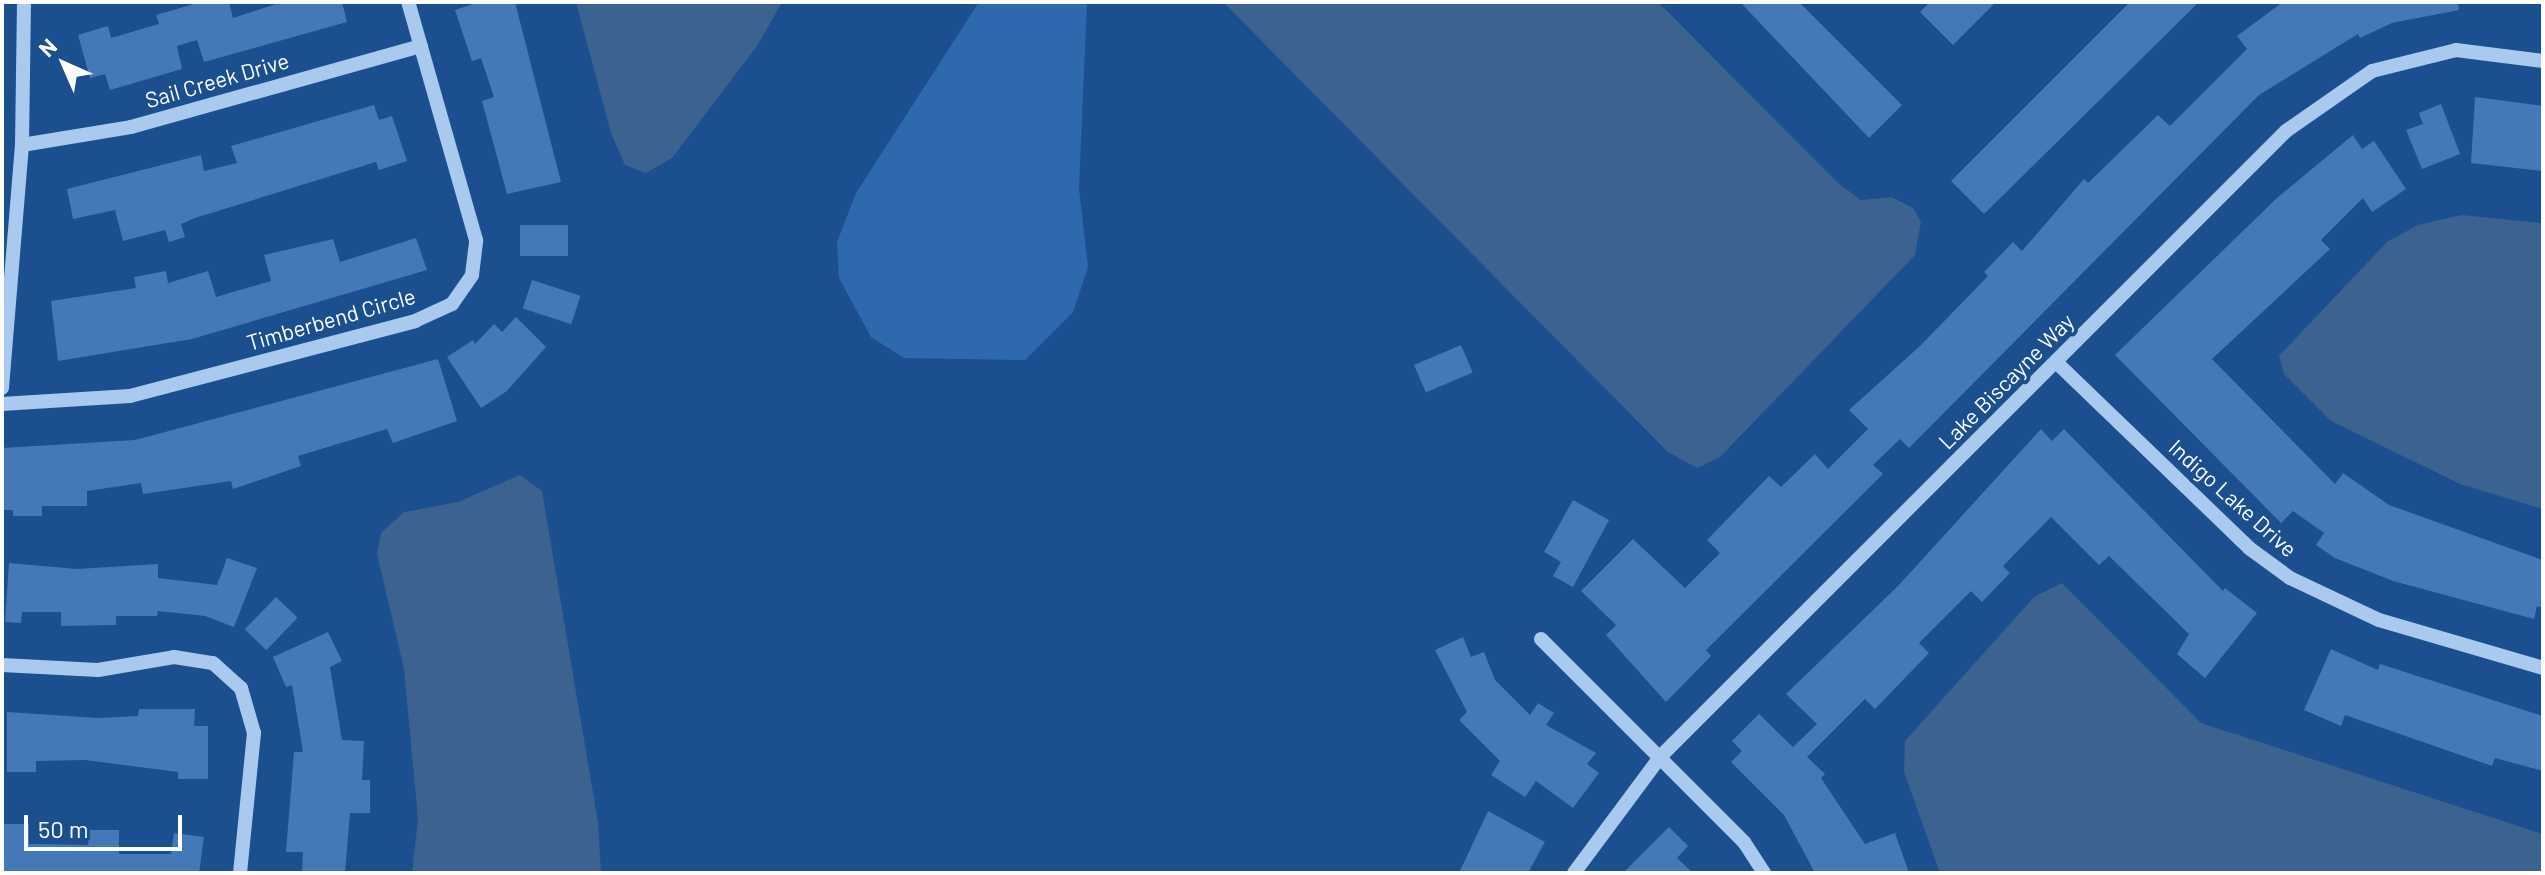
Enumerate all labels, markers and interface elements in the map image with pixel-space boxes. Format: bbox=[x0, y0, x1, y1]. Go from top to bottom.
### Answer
north arrow bbox=[24, 24, 104, 104]
text: N bbox=[33, 33, 61, 61]
street label: Sail Creek Drive bbox=[142, 47, 292, 113]
street label: Timberbend Circle bbox=[244, 282, 418, 356]
street label: Lake Biscayne Way bbox=[1933, 308, 2079, 454]
street label: Indigo Lake Drive bbox=[2164, 434, 2302, 562]
scale bar bbox=[28, 799, 186, 849]
text: 50 m bbox=[38, 814, 89, 843]

